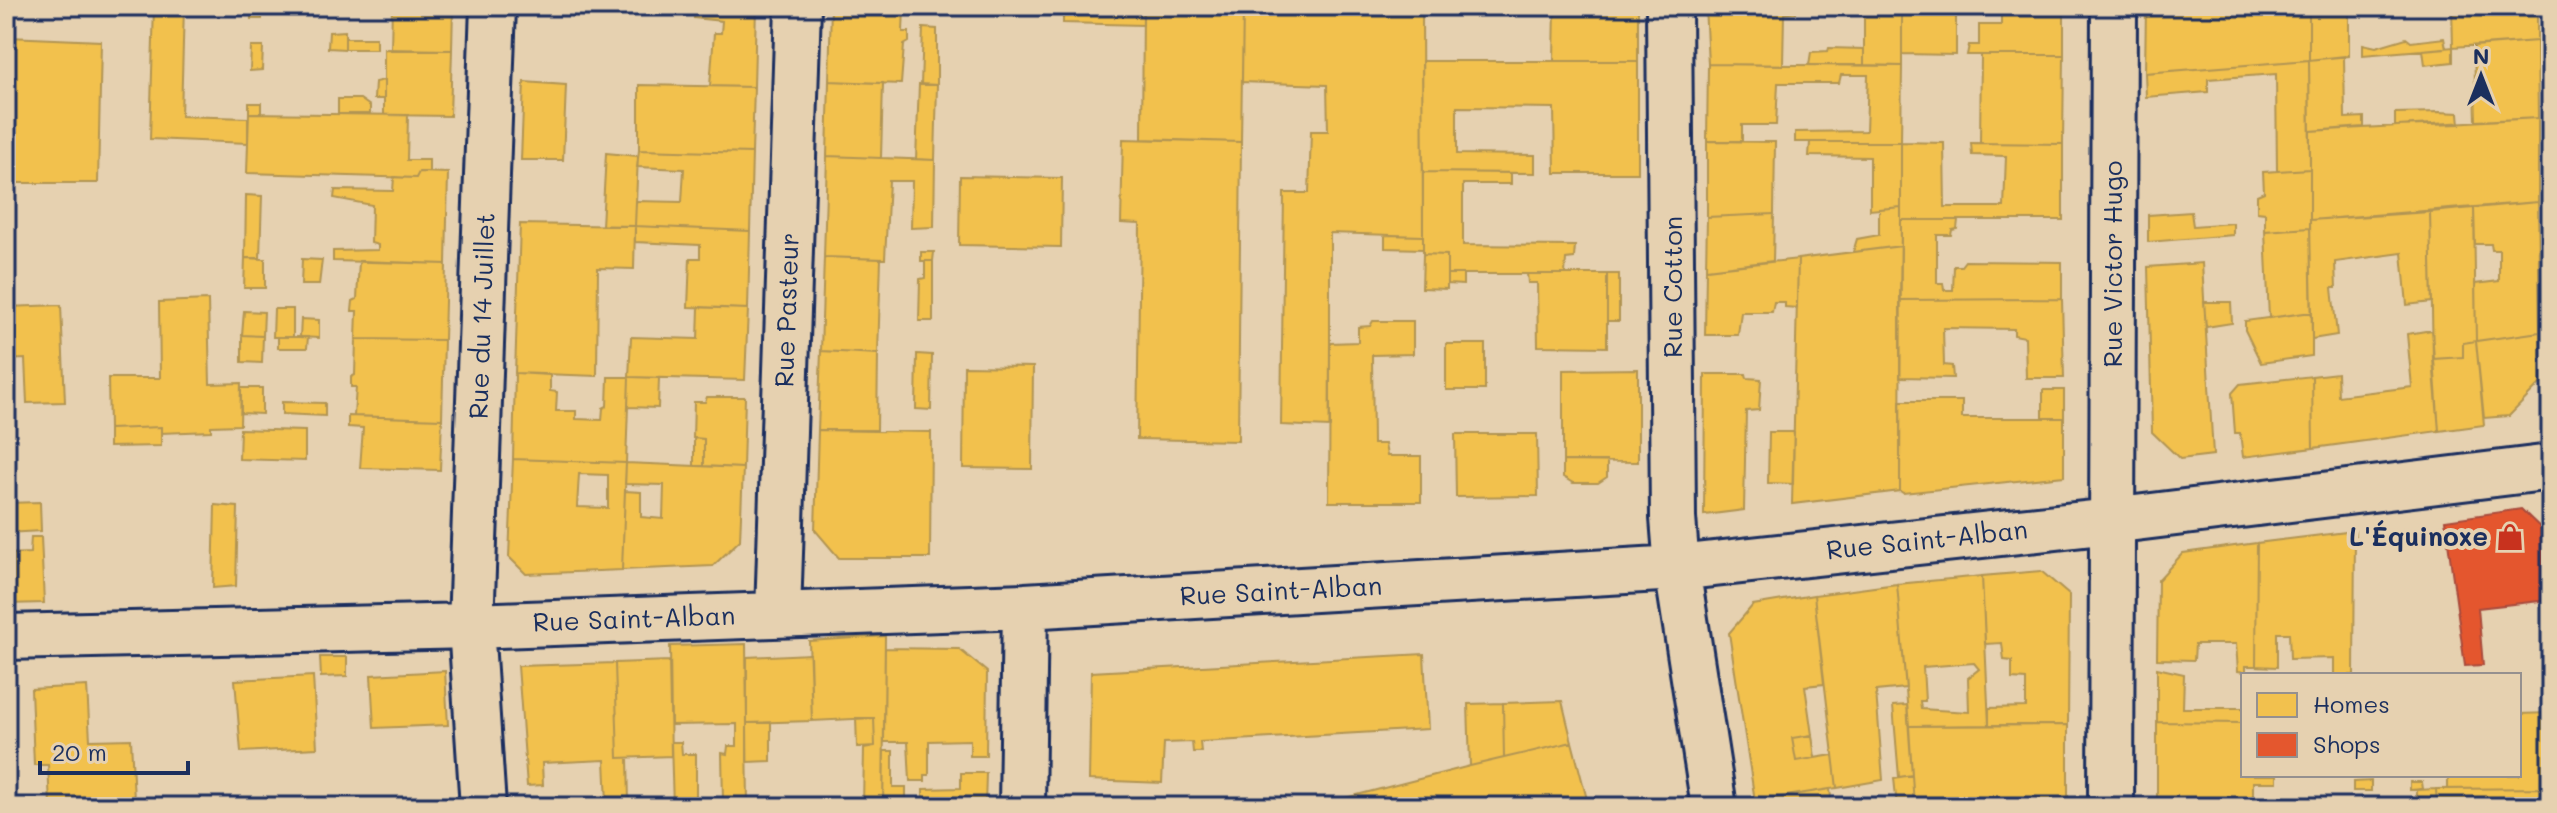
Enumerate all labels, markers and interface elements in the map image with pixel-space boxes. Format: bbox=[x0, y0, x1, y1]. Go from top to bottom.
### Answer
north arrow bbox=[2441, 36, 2521, 116]
text: N bbox=[2473, 41, 2489, 70]
street label: Rue Victor Hugo bbox=[2095, 161, 2129, 367]
street label: Rue du 14 Juillet bbox=[460, 212, 502, 420]
street label: Rue Cotton bbox=[1655, 216, 1689, 358]
street label: Rue Pasteur bbox=[766, 232, 806, 388]
street label: Rue Saint-Alban bbox=[1824, 512, 2029, 567]
place label: L'Équinoxe bbox=[2349, 519, 2488, 553]
shop icon: L'Équinoxe bbox=[2495, 522, 2525, 552]
street label: Rue Saint-Alban bbox=[1179, 568, 1383, 612]
street label: Rue Saint-Alban bbox=[532, 597, 736, 639]
legend bbox=[2241, 673, 2521, 777]
text: Homes bbox=[2313, 688, 2390, 719]
scale bar bbox=[40, 725, 188, 775]
text: Shops bbox=[2313, 728, 2381, 759]
text: 20 m bbox=[52, 736, 107, 767]

